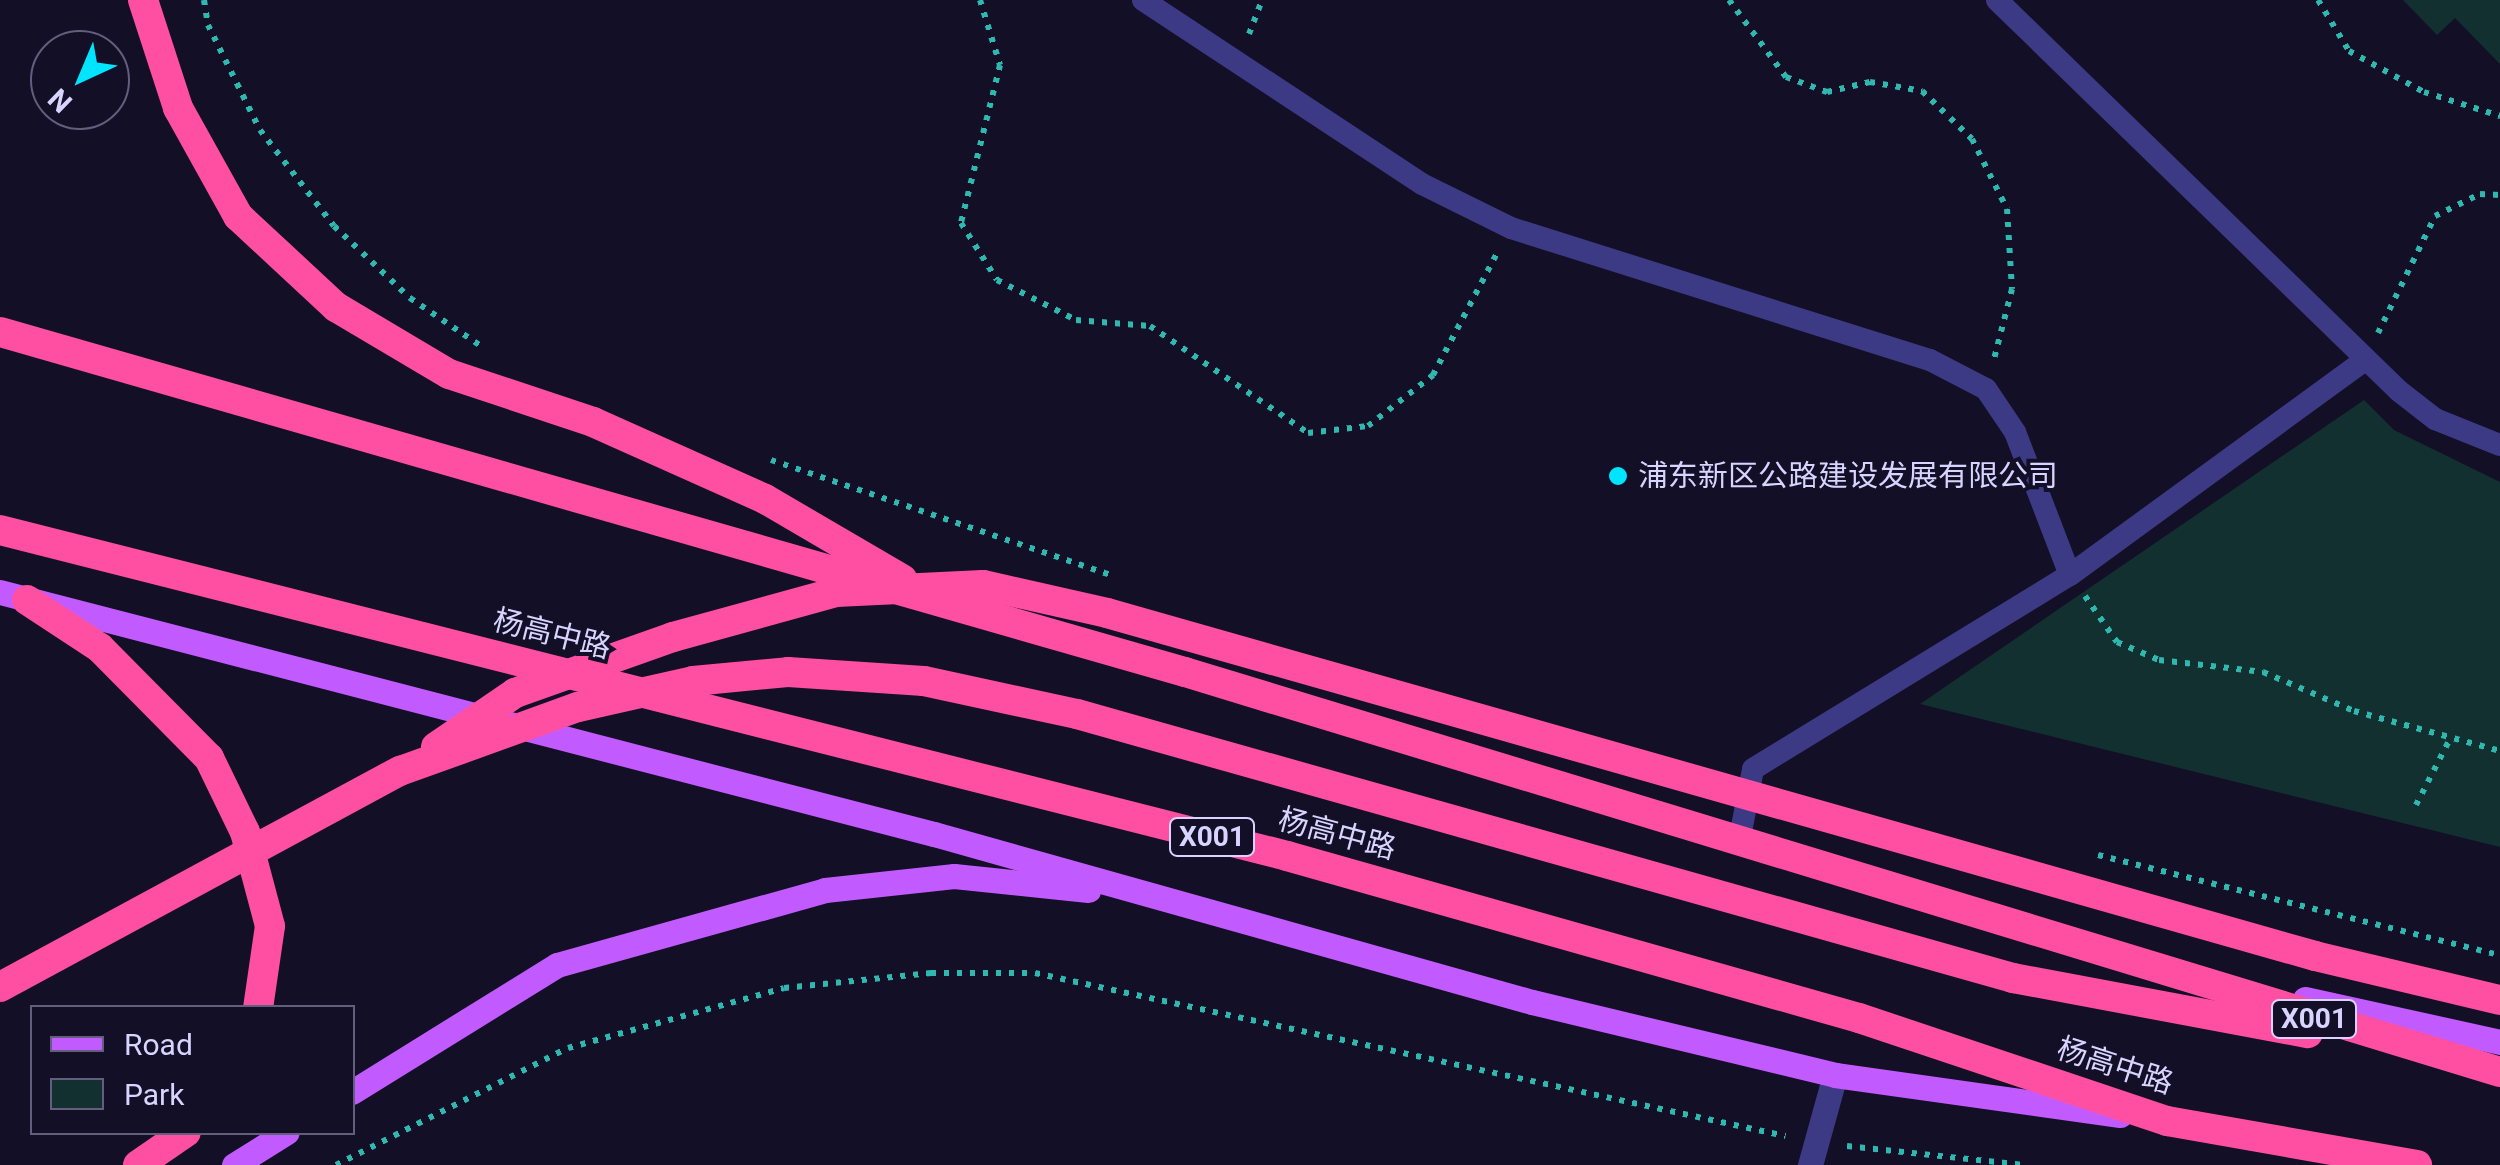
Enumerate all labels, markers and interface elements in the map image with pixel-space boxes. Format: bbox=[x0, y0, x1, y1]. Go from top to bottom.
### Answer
north arrow bbox=[30, 30, 130, 130]
text: N bbox=[42, 82, 79, 119]
place label: 浦东新区公路建设发展有限公司 bbox=[1638, 458, 2058, 494]
marker: 浦东新区公路建设发展有限公司 bbox=[1607, 465, 1629, 487]
street label: 杨高中路 bbox=[489, 602, 615, 666]
street label: 杨高中路 bbox=[1274, 801, 1400, 867]
road number: X001 bbox=[1167, 814, 1257, 860]
road number: X001 bbox=[2269, 996, 2359, 1042]
legend bbox=[30, 1005, 355, 1135]
text: Road bbox=[124, 1027, 193, 1062]
street label: 杨高中路 bbox=[2052, 1030, 2178, 1102]
text: Park bbox=[124, 1077, 184, 1112]

